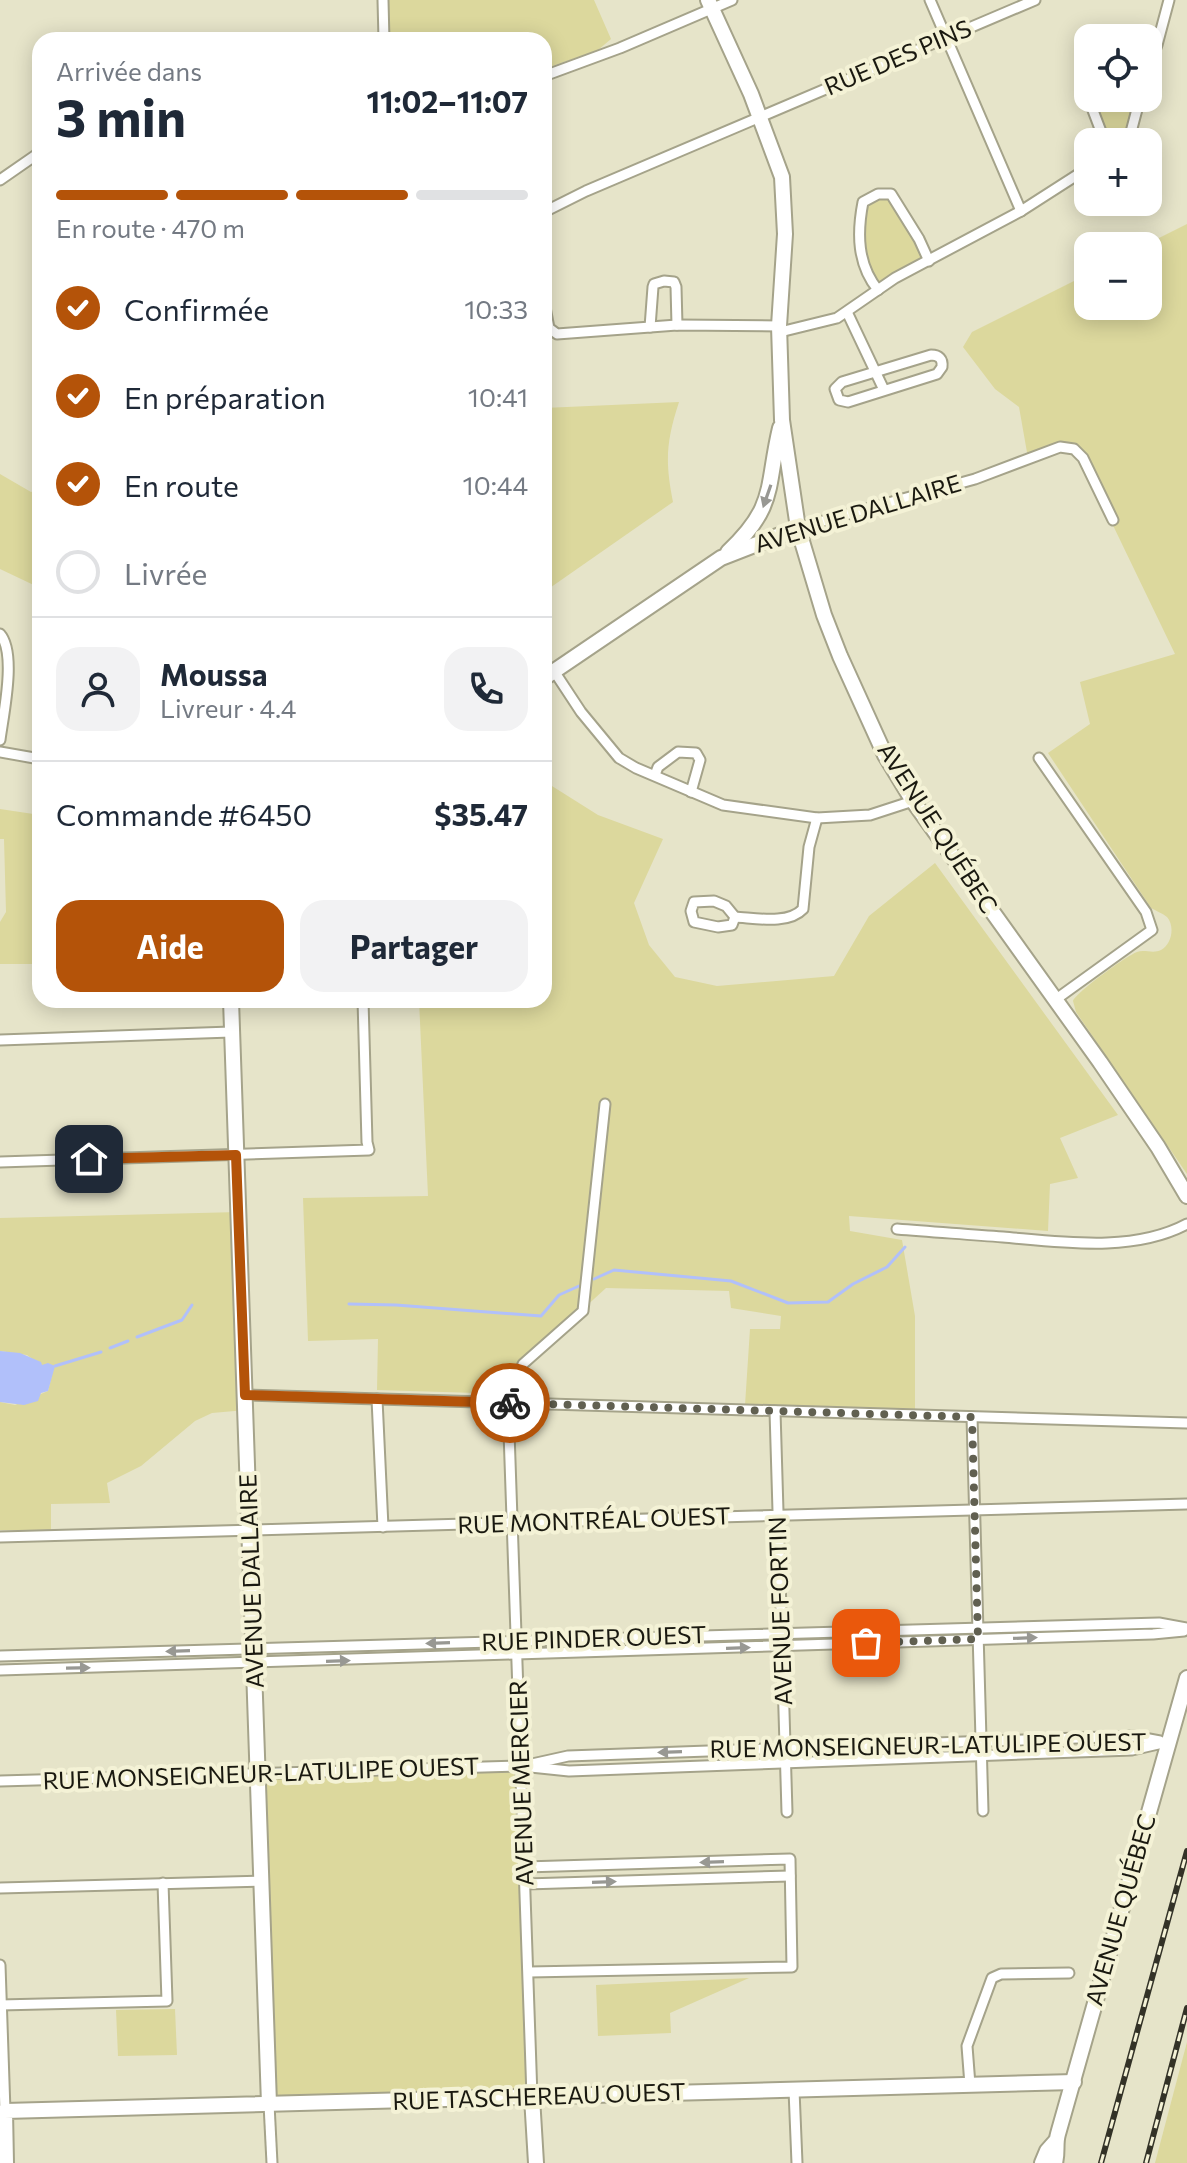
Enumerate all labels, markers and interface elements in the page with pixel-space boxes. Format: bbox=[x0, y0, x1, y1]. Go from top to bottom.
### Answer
street label: RUE DES PINS bbox=[820, 13, 975, 101]
map controls bbox=[1074, 24, 1162, 320]
button: locate bbox=[1074, 24, 1162, 112]
text: Arrivée dans bbox=[56, 55, 202, 86]
text: 11:02–11:07 bbox=[366, 82, 528, 119]
text: 3 min bbox=[56, 84, 186, 148]
button: + bbox=[1074, 128, 1162, 216]
text: En route · 470 m bbox=[56, 212, 245, 243]
button: − bbox=[1074, 232, 1162, 320]
icon: check bbox=[56, 286, 100, 330]
text: Confirmée bbox=[124, 290, 269, 327]
text: 10:33 bbox=[464, 293, 528, 324]
icon: check bbox=[56, 374, 100, 418]
text: En préparation bbox=[124, 378, 326, 415]
text: 10:41 bbox=[468, 381, 528, 412]
icon: check bbox=[56, 462, 100, 506]
text: En route bbox=[124, 466, 239, 503]
street label: AVENUE DALLAIRE bbox=[751, 467, 964, 558]
text: 10:44 bbox=[463, 469, 528, 500]
one-way arrow bbox=[761, 484, 773, 508]
text: Livrée bbox=[124, 554, 207, 591]
button: person bbox=[56, 647, 140, 731]
button: phone bbox=[444, 647, 528, 731]
text: Moussa bbox=[160, 655, 267, 692]
text: Livreur · 4.4 bbox=[160, 692, 296, 723]
street label: AVENUE QUÉBEC bbox=[872, 736, 1004, 918]
text: Commande #6450 bbox=[56, 795, 312, 832]
text: $35.47 bbox=[434, 795, 528, 832]
button: Aide bbox=[56, 900, 284, 992]
button: Partager bbox=[300, 900, 528, 992]
pin bbox=[55, 1125, 123, 1193]
icon: home bbox=[67, 1137, 111, 1181]
courier bbox=[470, 1363, 550, 1443]
icon: bike bbox=[488, 1381, 532, 1425]
street label: AVENUE DALLAIRE bbox=[232, 1473, 269, 1689]
street label: RUE MONTRÉAL OUEST bbox=[457, 1500, 731, 1539]
street label: AVENUE FORTIN bbox=[762, 1516, 797, 1706]
pin bbox=[832, 1609, 900, 1677]
street label: RUE PINDER OUEST bbox=[481, 1619, 707, 1656]
icon: bag bbox=[844, 1621, 888, 1665]
one-way arrow bbox=[1013, 1631, 1038, 1644]
one-way arrow bbox=[425, 1637, 450, 1650]
one-way arrow bbox=[726, 1641, 751, 1654]
one-way arrow bbox=[165, 1644, 190, 1657]
one-way arrow bbox=[326, 1655, 351, 1668]
one-way arrow bbox=[66, 1662, 91, 1675]
street label: AVENUE MERCIER bbox=[502, 1679, 539, 1887]
street label: RUE MONSEIGNEUR-LATULIPE OUEST bbox=[709, 1726, 1147, 1763]
one-way arrow bbox=[657, 1746, 682, 1759]
street label: RUE MONSEIGNEUR-LATULIPE OUEST bbox=[42, 1750, 480, 1795]
street label: AVENUE QUÉBEC bbox=[1078, 1811, 1161, 2009]
one-way arrow bbox=[699, 1855, 724, 1868]
one-way arrow bbox=[592, 1875, 617, 1888]
street label: RUE TASCHEREAU OUEST bbox=[392, 2076, 686, 2115]

